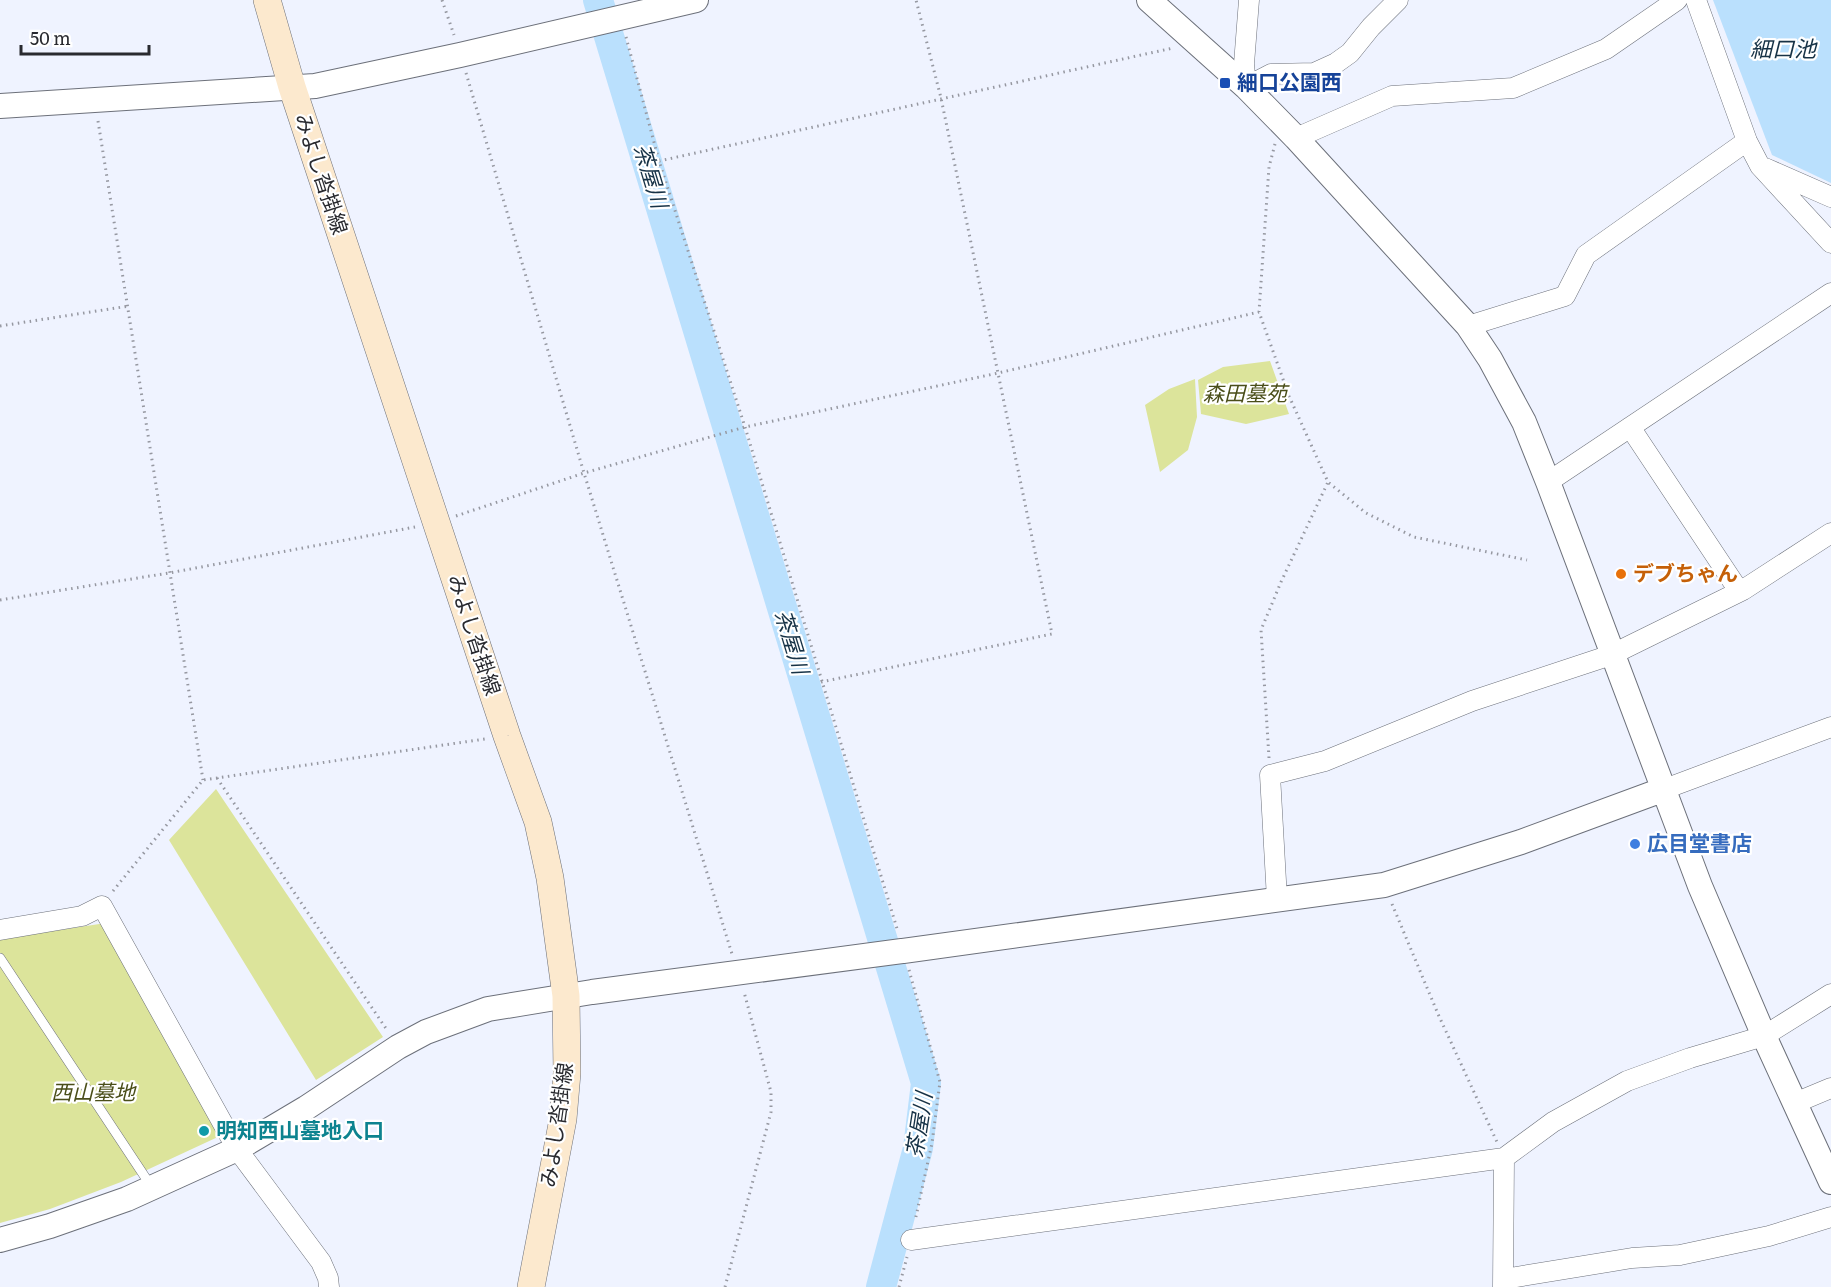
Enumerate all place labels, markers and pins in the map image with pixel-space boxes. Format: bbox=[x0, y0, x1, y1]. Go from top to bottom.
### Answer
place label: 細口公園西 bbox=[1237, 65, 1342, 96]
marker: 細口公園西 bbox=[1218, 76, 1232, 90]
place label: デブちゃん bbox=[1633, 556, 1738, 587]
marker: デブちゃん bbox=[1614, 567, 1628, 581]
place label: 広目堂書店 bbox=[1647, 826, 1752, 857]
marker: 広目堂書店 bbox=[1628, 837, 1642, 851]
place label: 明知西山墓地入口 bbox=[216, 1113, 384, 1144]
marker: 明知西山墓地入口 bbox=[197, 1124, 211, 1138]

